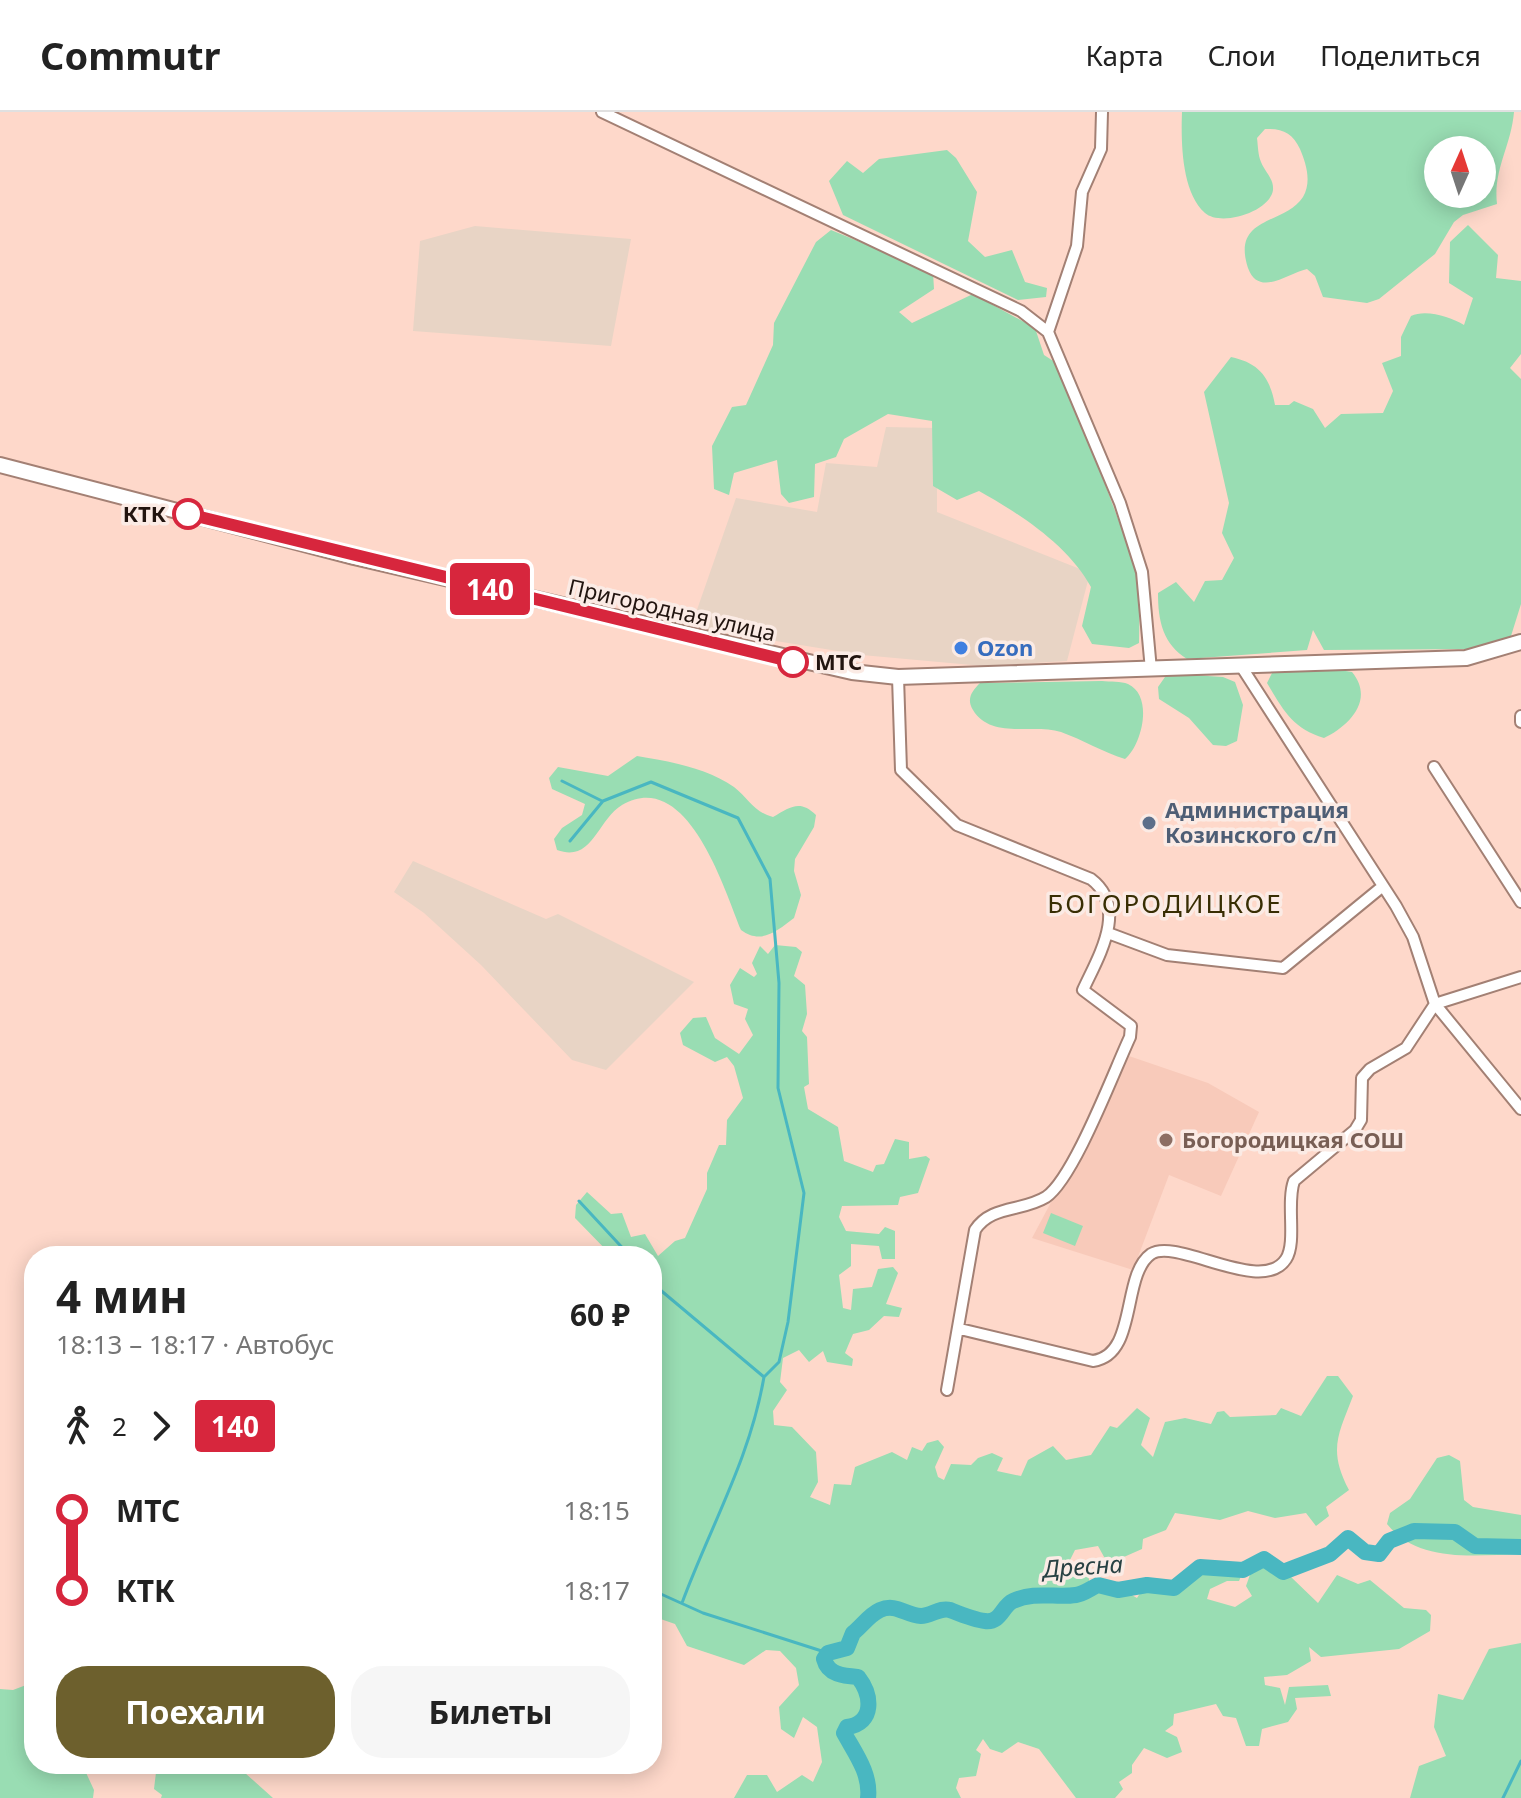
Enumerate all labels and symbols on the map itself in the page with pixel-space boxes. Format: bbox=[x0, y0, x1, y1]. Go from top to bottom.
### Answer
north arrow bbox=[1424, 136, 1496, 208]
place label: КТК bbox=[123, 498, 167, 528]
marker: КТК bbox=[173, 499, 203, 529]
line badge: 140 bbox=[444, 563, 536, 615]
street label: Пригородная улица bbox=[566, 571, 779, 647]
place label: Ozon bbox=[977, 632, 1033, 662]
marker: Ozon bbox=[952, 639, 970, 657]
place label: МТС bbox=[815, 646, 862, 676]
marker: МТС bbox=[778, 647, 808, 677]
place label: Администрация Козинского с/п bbox=[1165, 794, 1349, 849]
marker: Администрация Козинского с/п bbox=[1140, 814, 1158, 832]
district label: БОГОРОДИЦКОЕ bbox=[1047, 885, 1283, 921]
place label: Богородицкая СОШ bbox=[1182, 1124, 1404, 1154]
marker: Богородицкая СОШ bbox=[1157, 1131, 1175, 1149]
water label: Дресна bbox=[1039, 1546, 1124, 1585]

